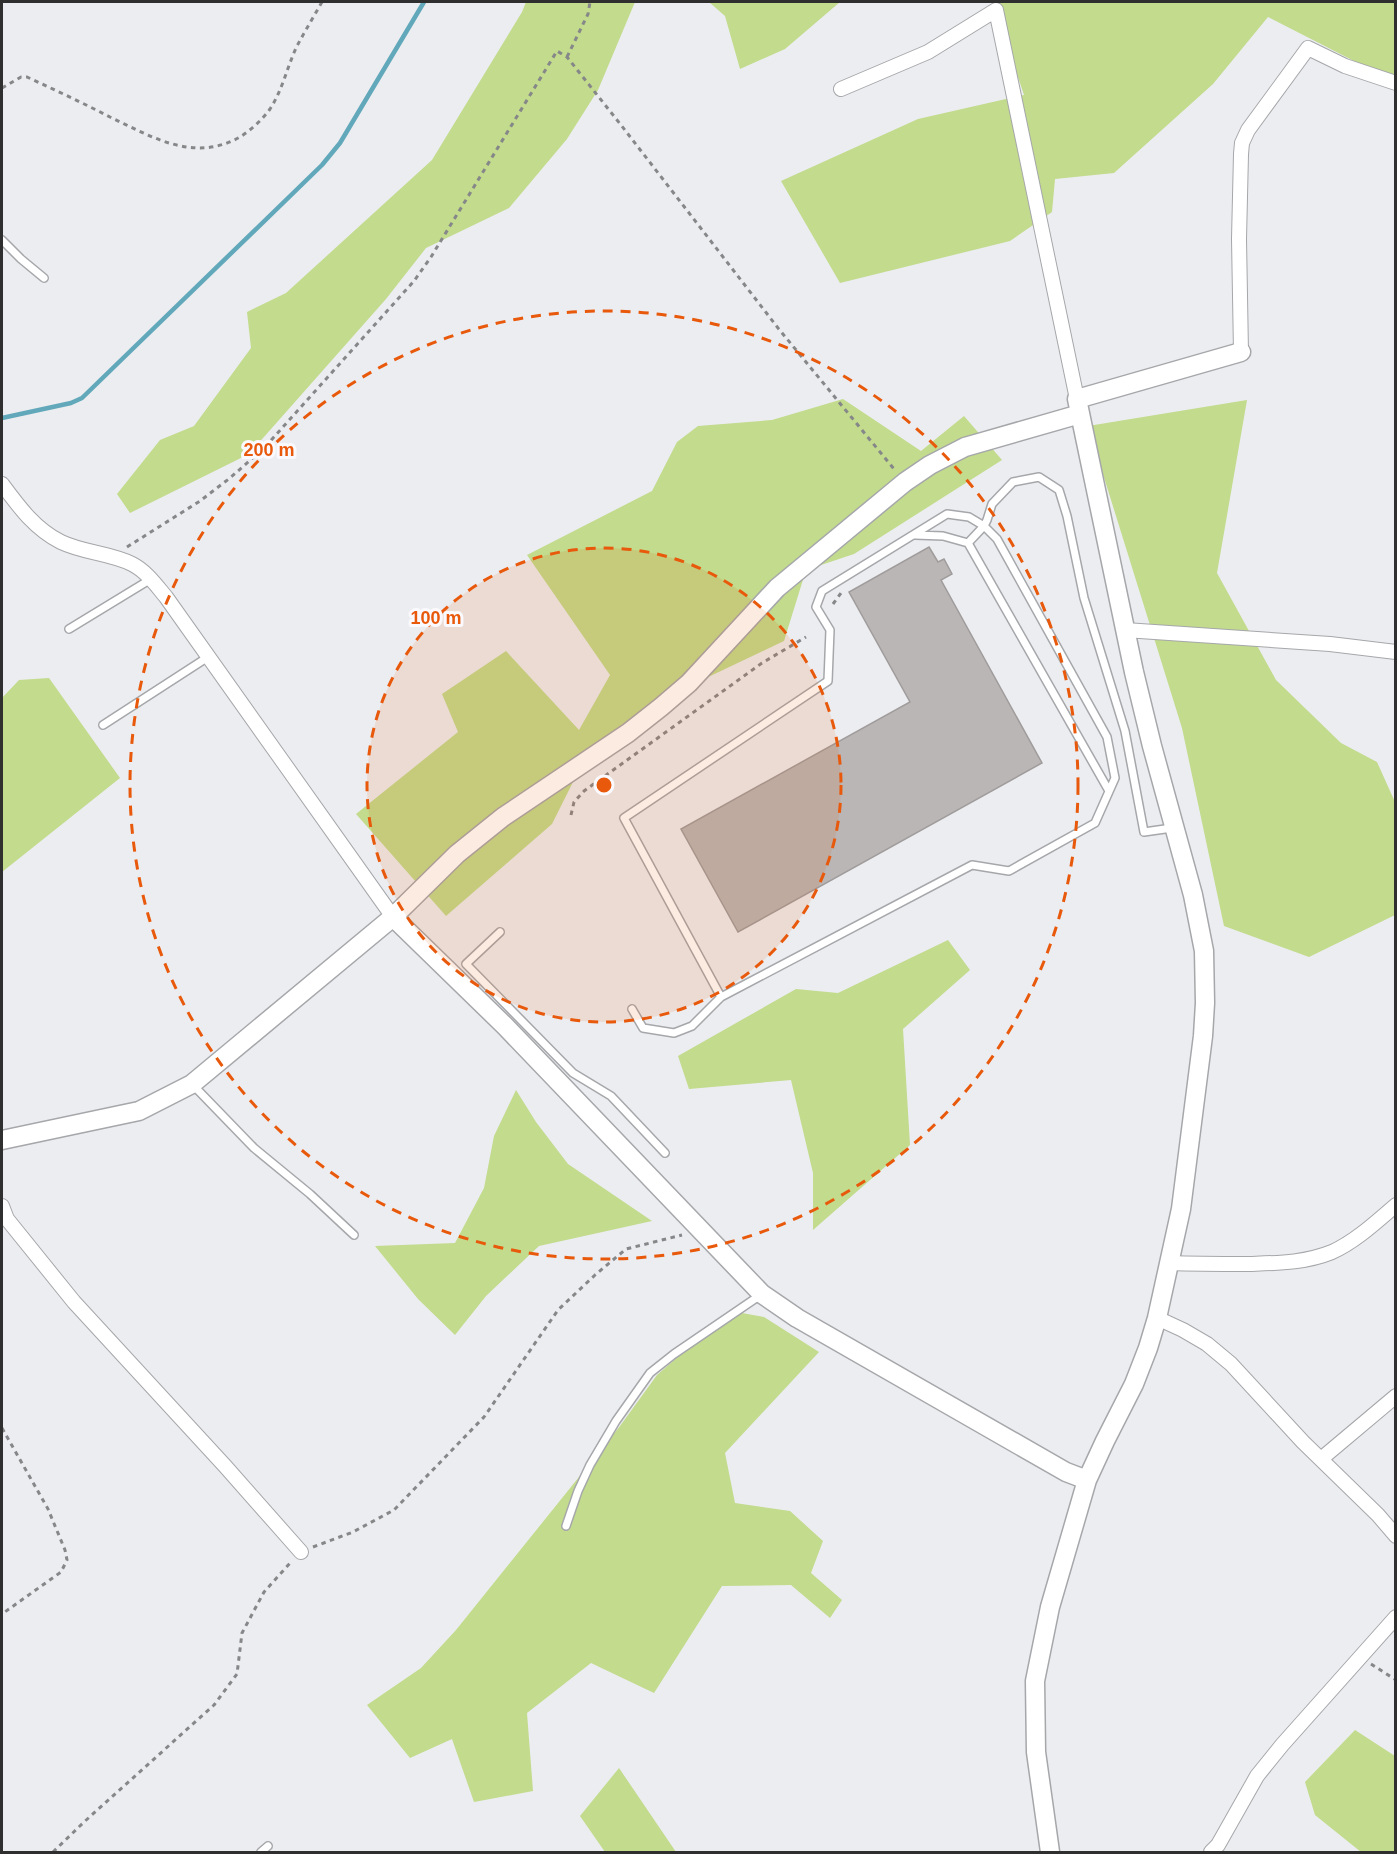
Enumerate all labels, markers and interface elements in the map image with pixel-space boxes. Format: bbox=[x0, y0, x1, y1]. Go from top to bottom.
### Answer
text: 200 m bbox=[243, 440, 295, 460]
text: 100 m bbox=[410, 608, 462, 628]
centre of rings bbox=[594, 775, 614, 795]

